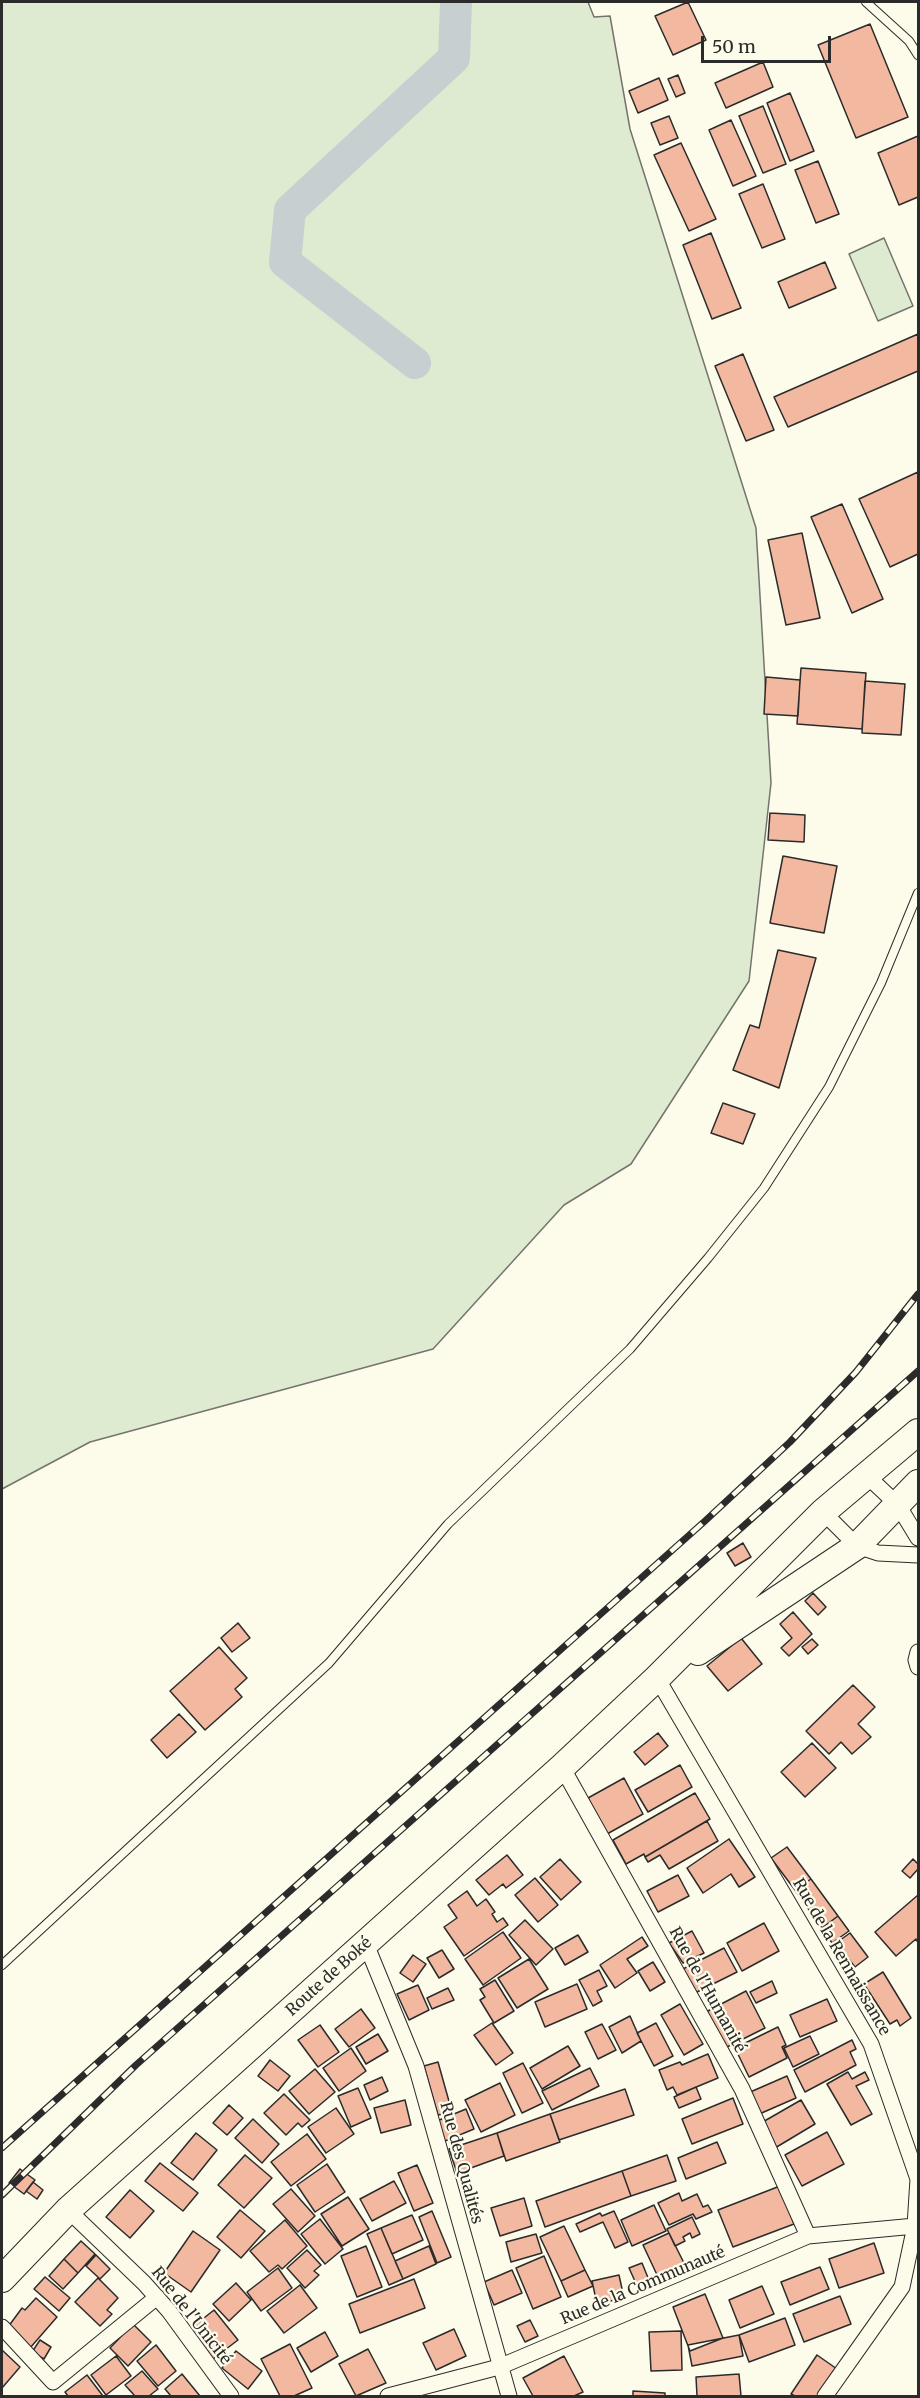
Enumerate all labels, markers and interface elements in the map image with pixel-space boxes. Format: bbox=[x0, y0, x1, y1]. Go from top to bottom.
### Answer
scale bar bbox=[704, 24, 834, 62]
text: 50 m bbox=[712, 35, 756, 58]
street label: Rue de la Rennaissance bbox=[788, 1875, 894, 2039]
street label: Rue de l'Humanité bbox=[665, 1924, 749, 2056]
street label: Route de Boké bbox=[282, 1934, 376, 2020]
street label: Rue des Qualités bbox=[435, 2100, 487, 2226]
street label: Rue de la Communauté bbox=[558, 2243, 728, 2329]
street label: Rue de l'Unicité bbox=[147, 2263, 235, 2369]

